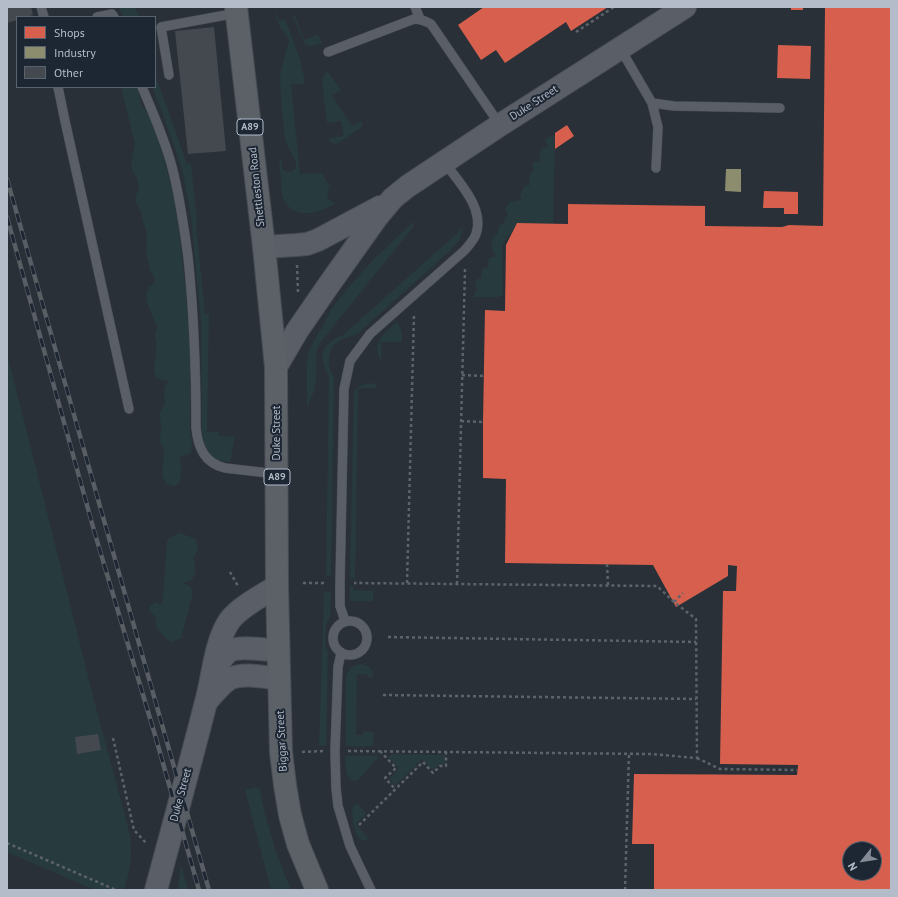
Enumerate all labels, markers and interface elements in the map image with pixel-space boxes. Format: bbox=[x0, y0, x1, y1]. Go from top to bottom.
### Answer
legend bbox=[16, 16, 156, 88]
text: Shops bbox=[54, 25, 85, 40]
text: Industry bbox=[54, 45, 96, 60]
text: Other bbox=[54, 65, 83, 80]
street label: Duke Street bbox=[507, 83, 561, 123]
road number: A89 bbox=[237, 119, 263, 135]
street label: Shettleston Road bbox=[246, 146, 268, 228]
street label: Duke Street bbox=[270, 406, 284, 460]
road number: A89 bbox=[264, 469, 290, 485]
street label: Biggar Street bbox=[274, 710, 290, 772]
street label: Duke Street bbox=[168, 767, 194, 823]
north arrow bbox=[842, 841, 882, 881]
text: N bbox=[845, 860, 860, 873]

